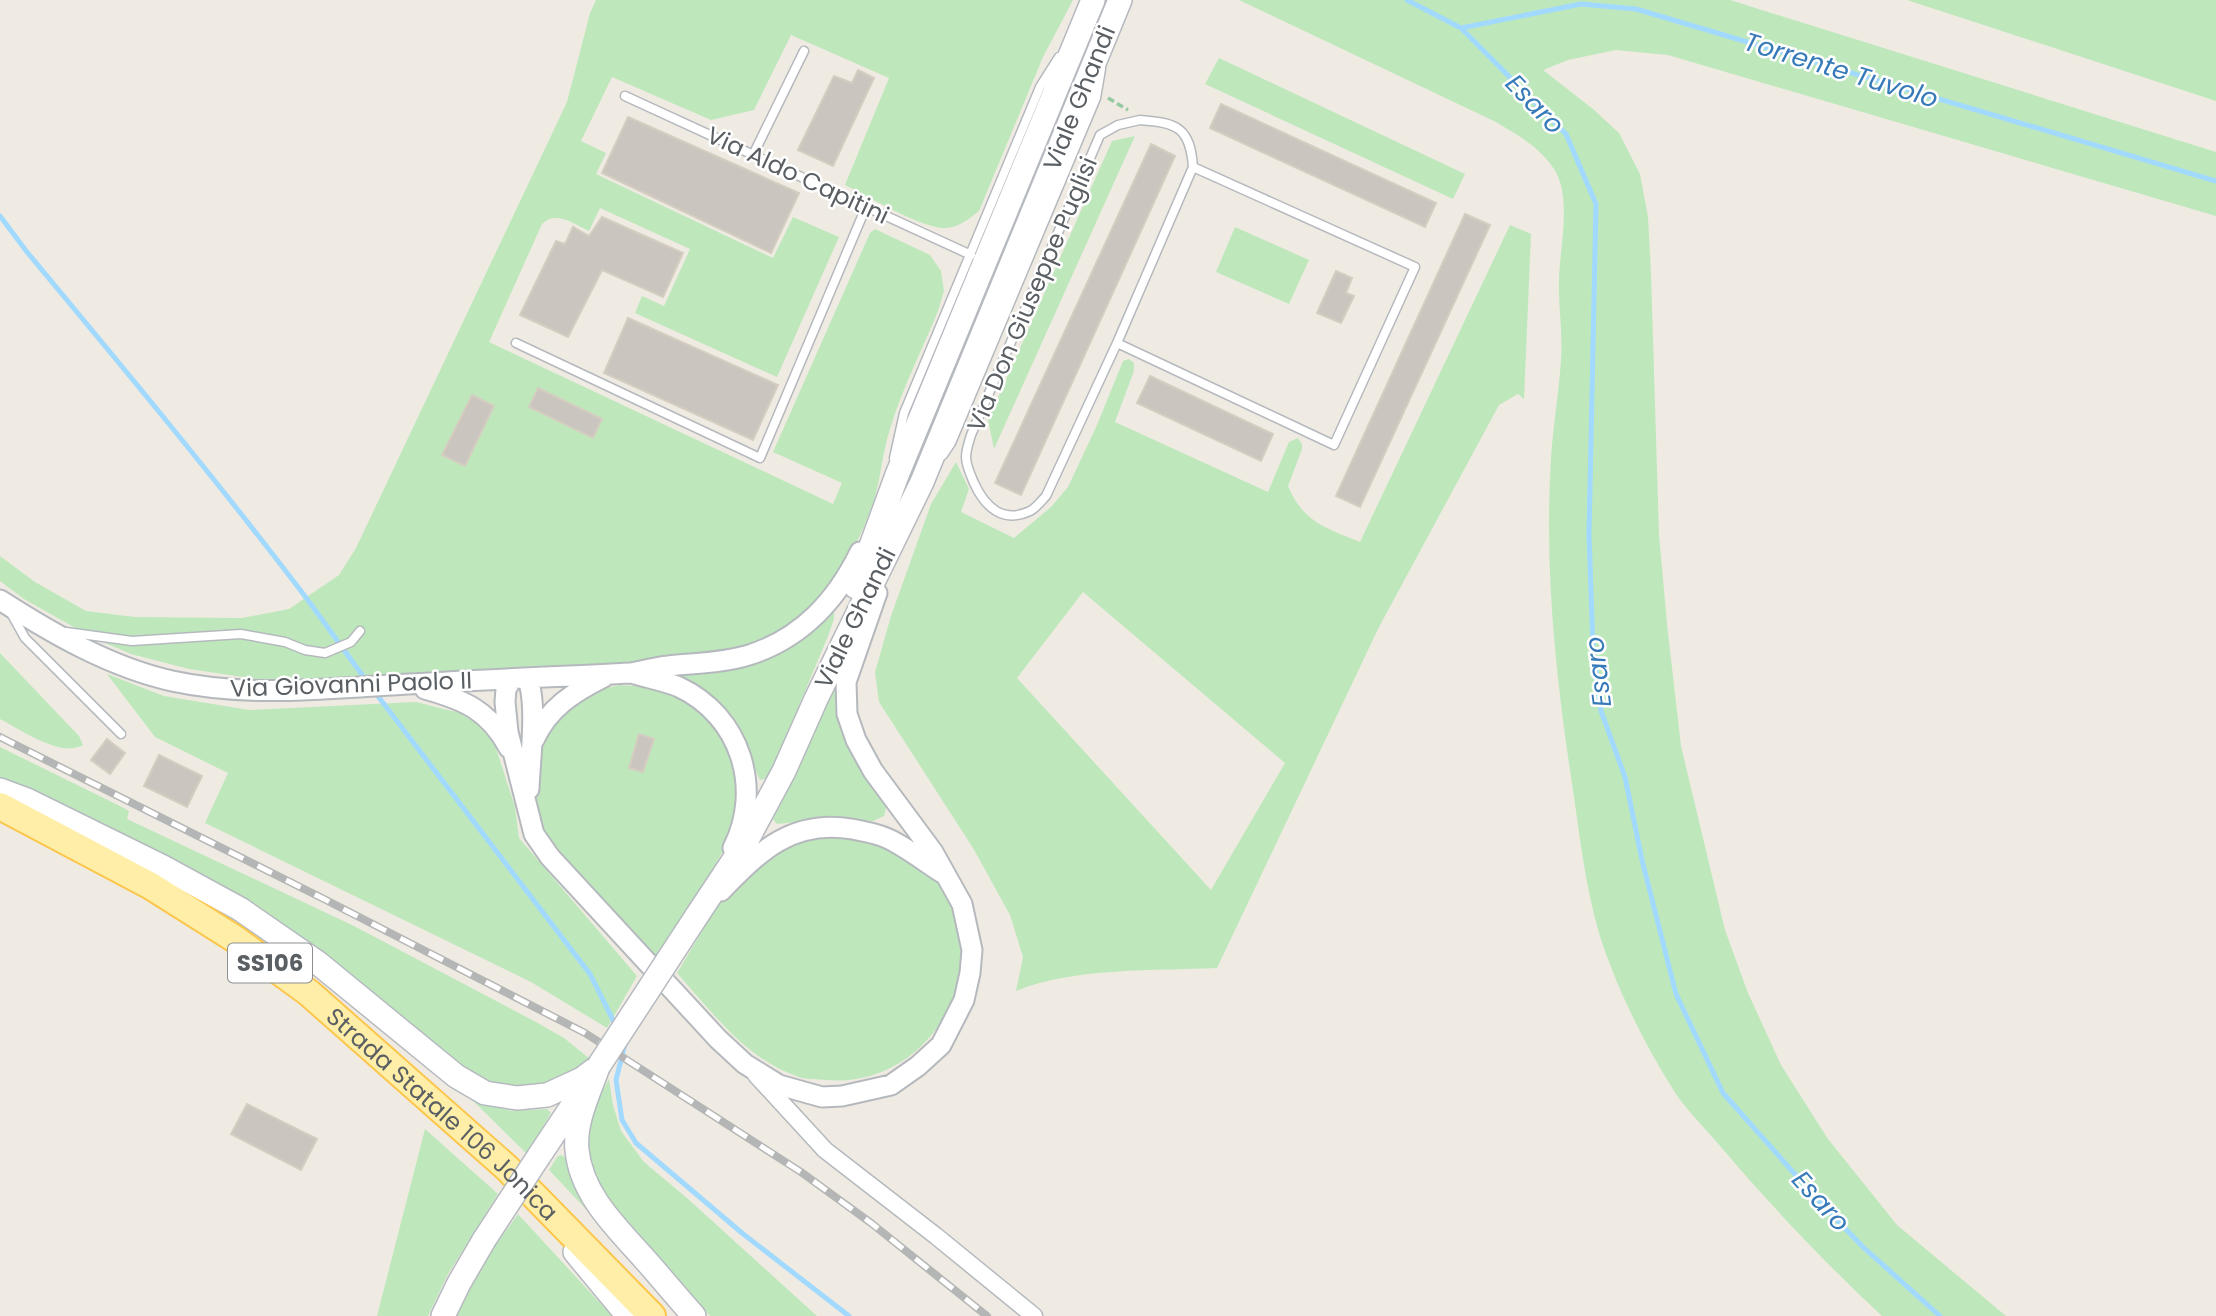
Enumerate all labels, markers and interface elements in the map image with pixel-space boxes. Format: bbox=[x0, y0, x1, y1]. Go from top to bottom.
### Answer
street label: Viale Ghandi bbox=[1035, 21, 1123, 175]
water label: Torrente Tuvolo bbox=[1740, 23, 1942, 117]
water label: Esaro bbox=[1497, 66, 1573, 142]
street label: Via Aldo Capitini bbox=[701, 118, 895, 232]
street label: Via Don Giuseppe Puglisi bbox=[959, 151, 1105, 437]
street label: Viale Ghandi bbox=[807, 542, 903, 694]
water label: Esaro bbox=[1576, 635, 1620, 709]
street label: Via Giovanni Paolo II bbox=[229, 663, 473, 705]
road number: SS106 bbox=[228, 944, 312, 982]
street label: Strada Statale 106 Jonica bbox=[320, 1000, 566, 1228]
water label: Esaro bbox=[1784, 1163, 1858, 1239]

